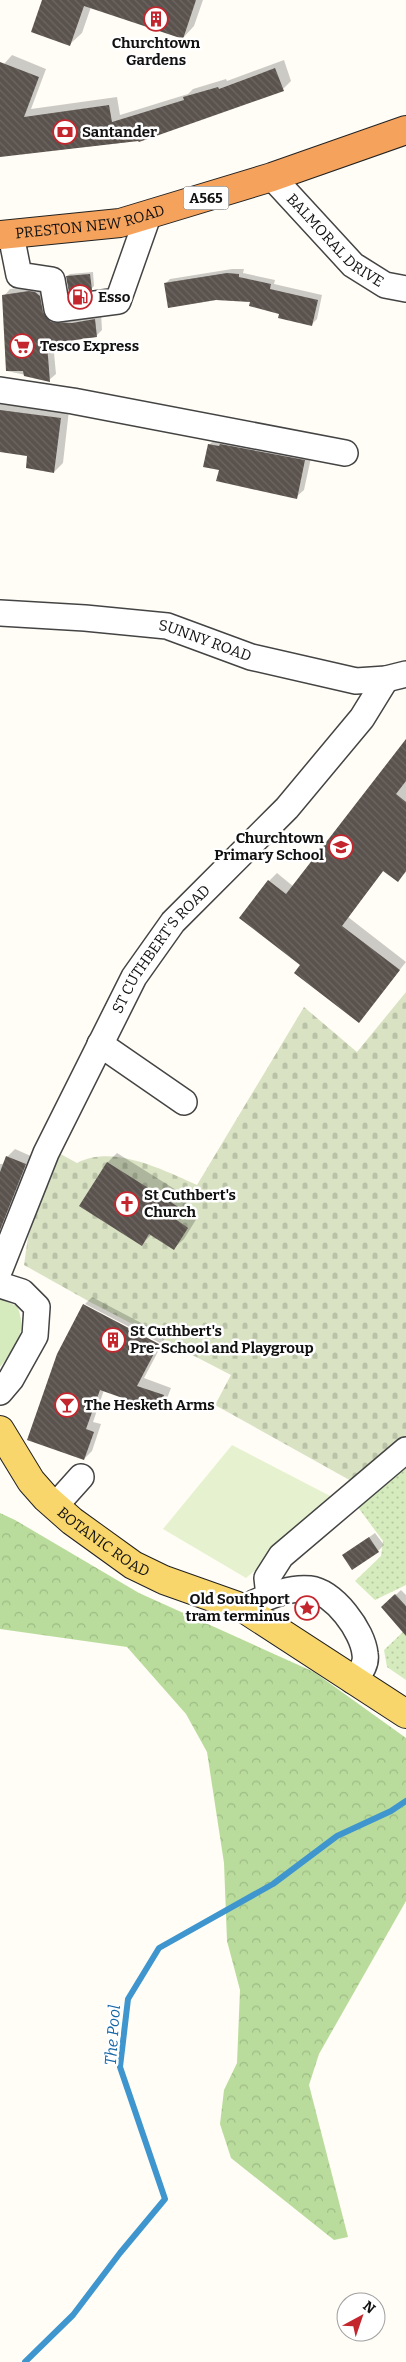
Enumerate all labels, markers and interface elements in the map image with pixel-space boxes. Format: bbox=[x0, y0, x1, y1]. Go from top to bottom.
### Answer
building icon: Churchtown Gardens bbox=[143, 6, 169, 32]
place label: Churchtown Gardens bbox=[112, 34, 200, 69]
bank icon: Santander bbox=[52, 119, 78, 145]
place label: Santander bbox=[82, 123, 157, 141]
road number: A565 bbox=[184, 187, 228, 210]
street label: BALMORAL DRIVE bbox=[283, 190, 387, 291]
street label: PRESTON NEW ROAD bbox=[14, 201, 167, 242]
fuel station icon: Esso bbox=[67, 284, 93, 310]
place label: Esso bbox=[98, 288, 131, 306]
supermarket icon: Tesco Express bbox=[9, 333, 35, 359]
place label: Tesco Express bbox=[40, 337, 139, 355]
street label: SUNNY ROAD bbox=[158, 616, 254, 665]
place label: Churchtown Primary School bbox=[214, 829, 324, 864]
school or university icon: Churchtown Primary School bbox=[328, 834, 354, 860]
street label: ST CUTHBERT'S ROAD bbox=[108, 881, 214, 1016]
place label: St Cuthbert's Church bbox=[144, 1186, 236, 1221]
church icon: St Cuthbert's Church bbox=[114, 1191, 140, 1217]
place label: St Cuthbert's Pre-School and Playgroup bbox=[130, 1322, 314, 1357]
building icon: St Cuthbert's Pre-School and Playgroup bbox=[100, 1327, 126, 1353]
bar icon: The Hesketh Arms bbox=[54, 1392, 80, 1418]
place label: The Hesketh Arms bbox=[84, 1396, 215, 1414]
street label: BOTANIC ROAD bbox=[54, 1503, 152, 1581]
place label: Old Southport tram terminus bbox=[186, 1590, 290, 1625]
place icon: Old Southport tram terminus bbox=[294, 1595, 320, 1621]
water label: The Pool bbox=[101, 2004, 124, 2066]
north arrow bbox=[336, 2292, 386, 2342]
text: N bbox=[359, 2297, 379, 2318]

